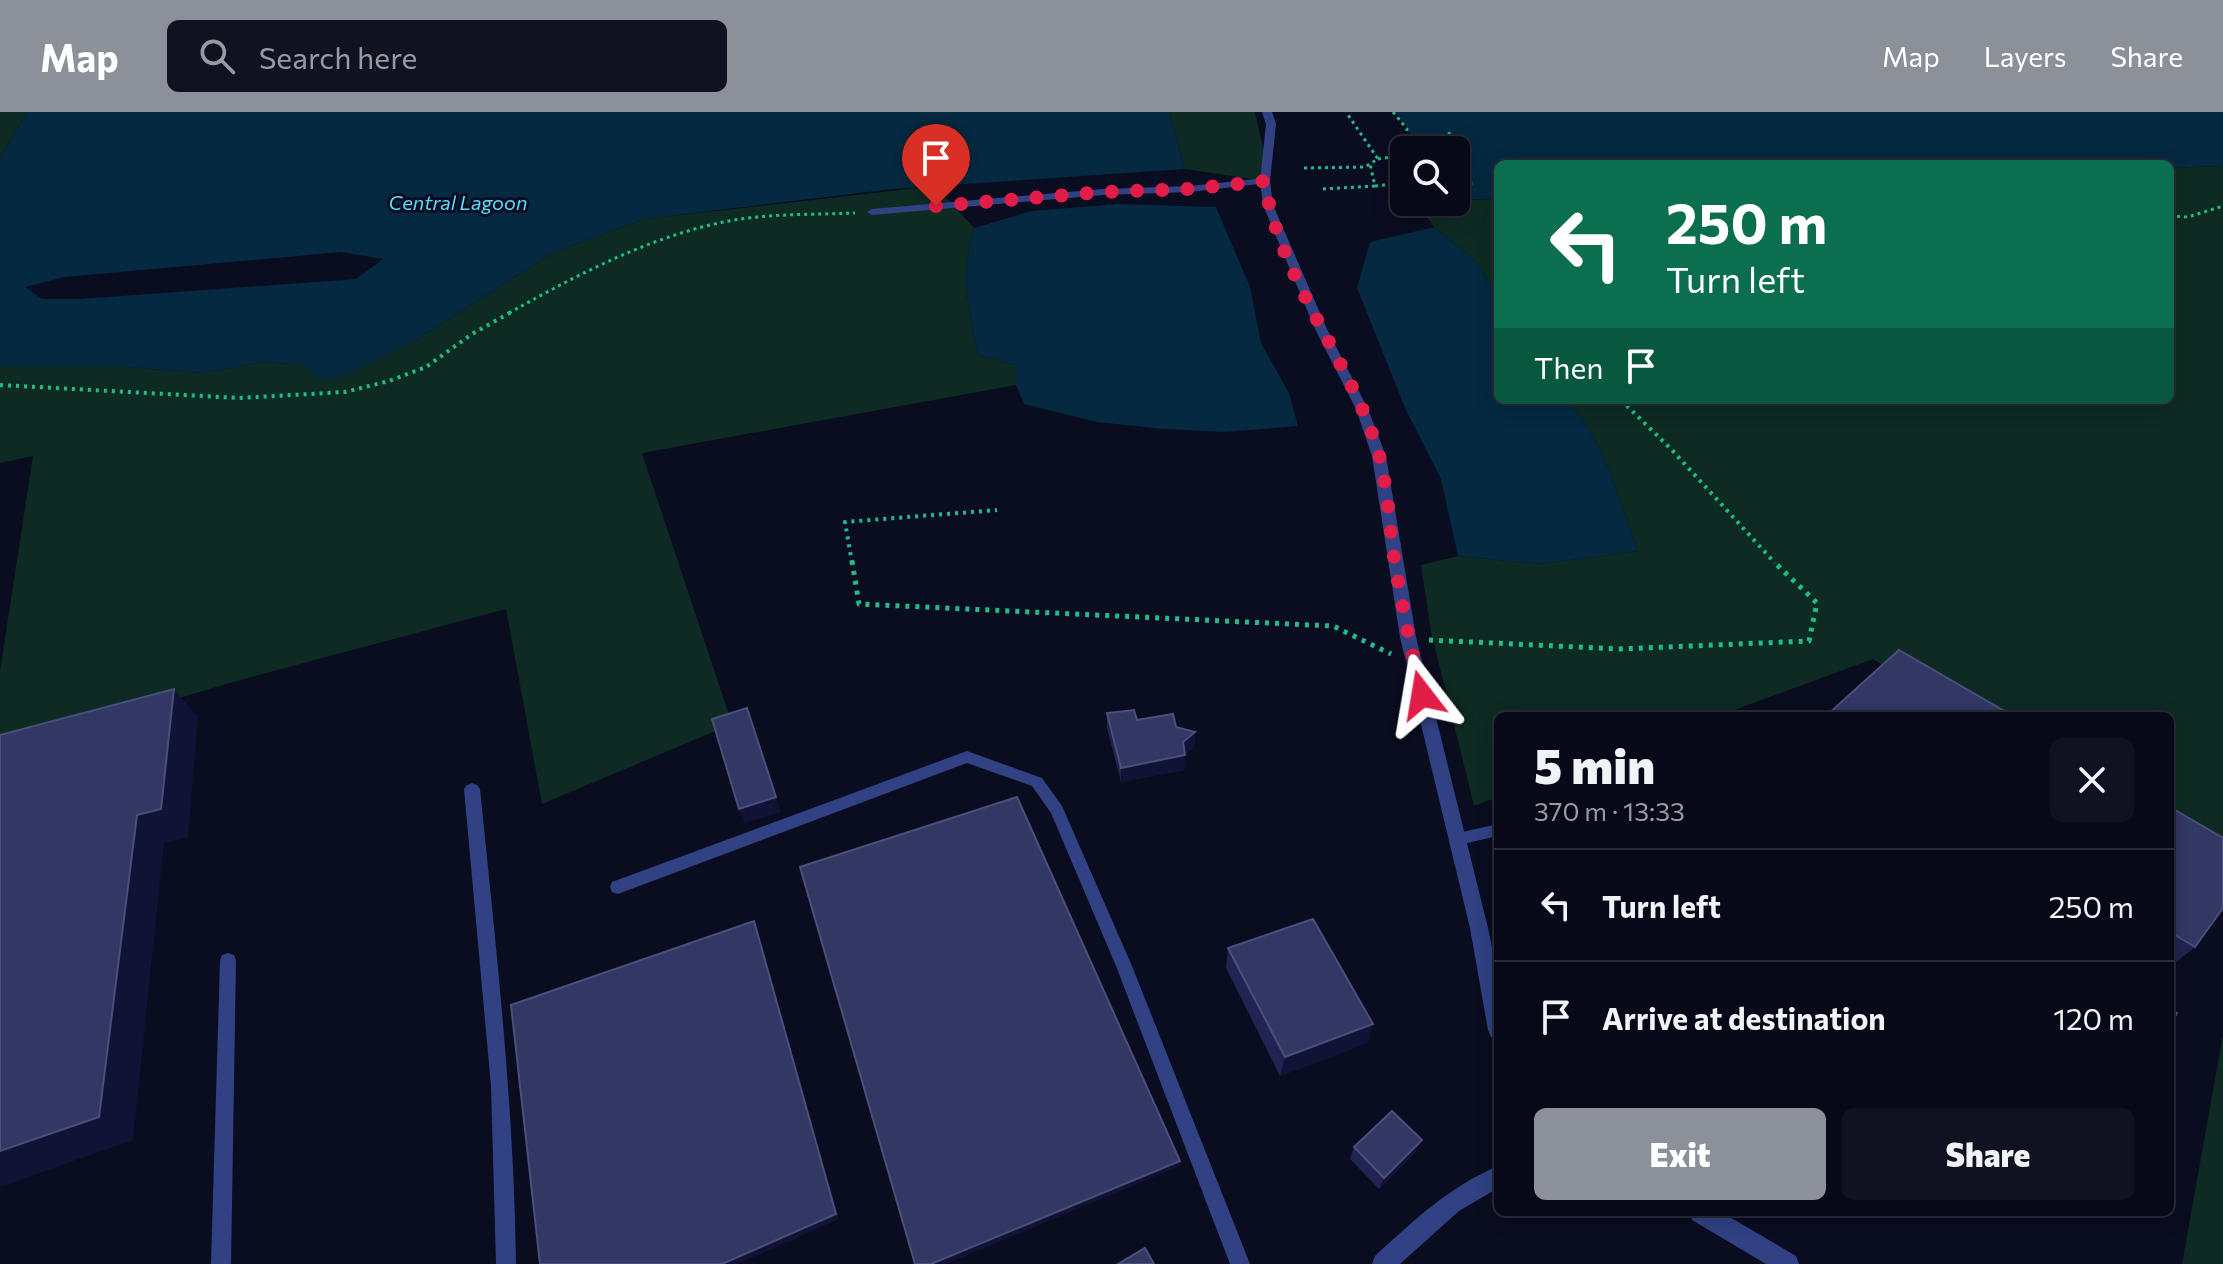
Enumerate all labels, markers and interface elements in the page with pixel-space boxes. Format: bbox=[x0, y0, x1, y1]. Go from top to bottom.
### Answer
search box bbox=[167, 20, 727, 92]
text: Map bbox=[40, 33, 119, 80]
icon: search bbox=[195, 34, 239, 78]
text: Search here bbox=[259, 38, 417, 75]
text: Map bbox=[1882, 39, 1940, 73]
text: Layers bbox=[1984, 39, 2066, 73]
text: Share bbox=[2110, 39, 2183, 73]
pin bbox=[902, 124, 970, 206]
icon: arrive bbox=[914, 136, 958, 180]
map controls bbox=[1390, 136, 1470, 216]
button: search bbox=[1390, 136, 1470, 216]
text: 250 m bbox=[1666, 187, 1827, 256]
water label: Central Lagoon bbox=[389, 190, 527, 214]
icon: left bbox=[1534, 192, 1638, 296]
text: Turn left bbox=[1666, 256, 1805, 300]
icon: arrive bbox=[1619, 344, 1663, 388]
text: Then bbox=[1534, 348, 1603, 385]
position arrow bbox=[1380, 653, 1464, 737]
text: 5 min bbox=[1534, 735, 1655, 794]
button: close bbox=[2050, 738, 2134, 822]
text: 370 m · 13:33 bbox=[1534, 795, 1685, 826]
icon: left bbox=[1534, 883, 1578, 927]
text: Turn left bbox=[1602, 887, 1721, 924]
text: 250 m bbox=[2049, 887, 2134, 924]
icon: arrive bbox=[1534, 995, 1578, 1039]
text: Arrive at destination bbox=[1602, 999, 1886, 1036]
text: 120 m bbox=[2053, 999, 2134, 1036]
button: Exit bbox=[1534, 1108, 1826, 1200]
button: Share bbox=[1842, 1108, 2134, 1200]

